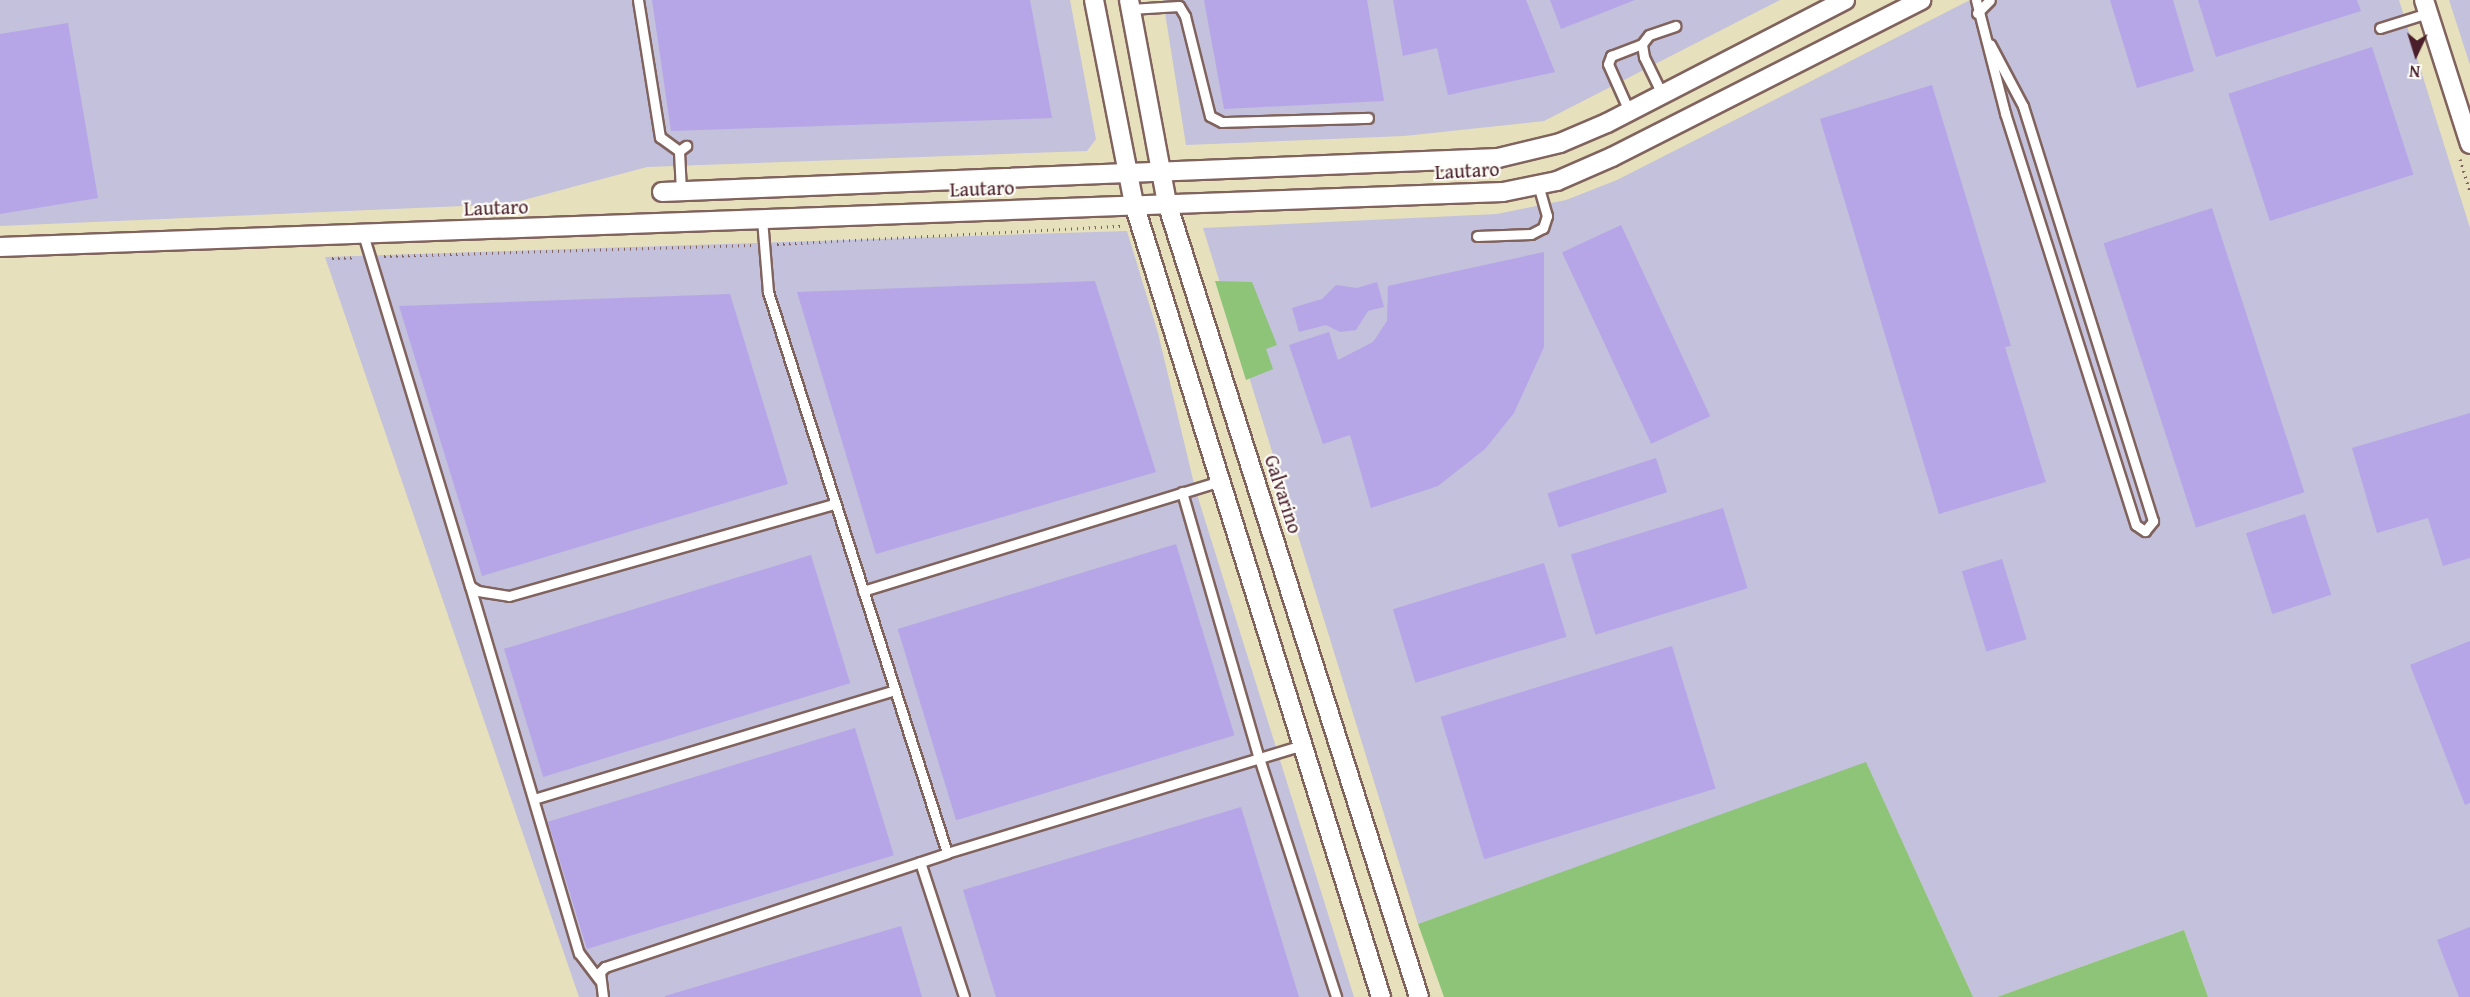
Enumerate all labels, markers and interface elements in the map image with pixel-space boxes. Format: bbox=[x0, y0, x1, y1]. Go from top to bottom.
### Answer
north arrow bbox=[2386, 24, 2446, 84]
text: N bbox=[2409, 60, 2421, 84]
street label: Lautaro bbox=[1434, 156, 1500, 184]
street label: Lautaro bbox=[949, 175, 1015, 201]
street label: Lautaro bbox=[463, 194, 529, 220]
street label: Galvarino bbox=[1260, 452, 1308, 536]

